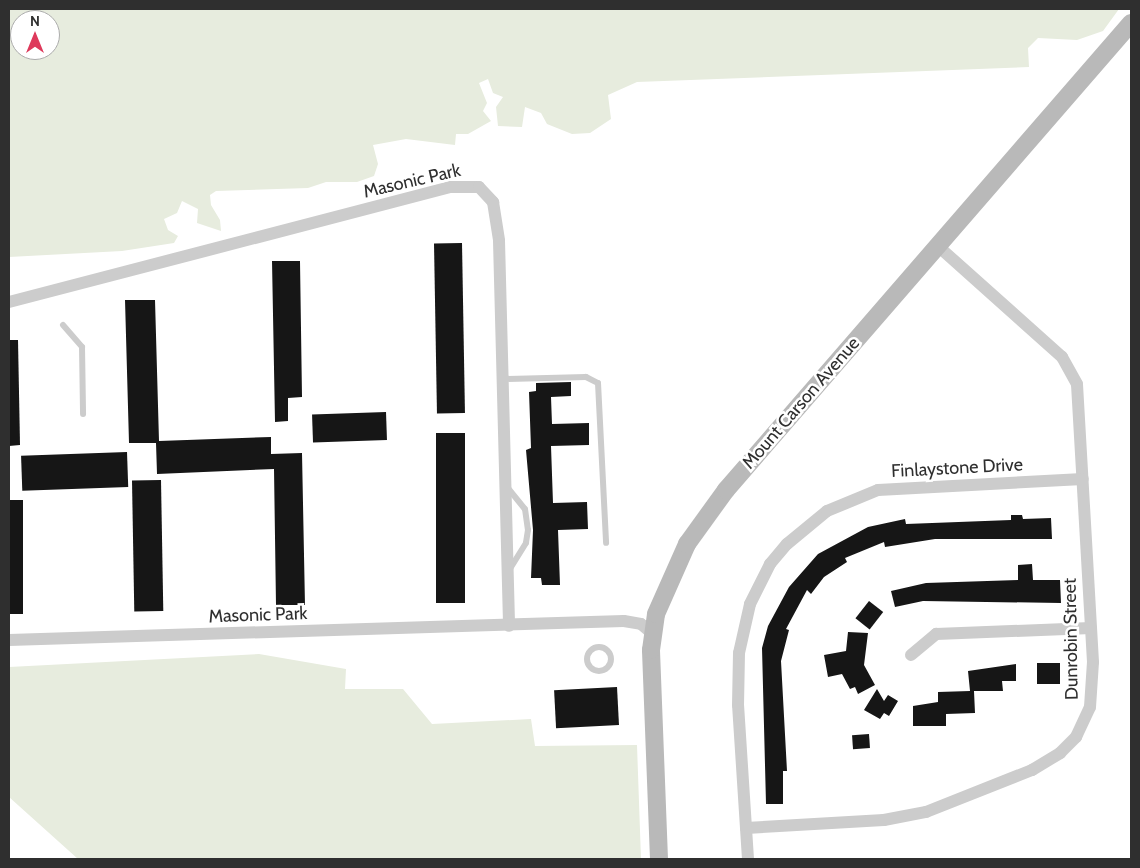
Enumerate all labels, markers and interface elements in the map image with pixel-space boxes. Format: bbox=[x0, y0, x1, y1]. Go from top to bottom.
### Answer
north arrow bbox=[10, 10, 60, 60]
text: N bbox=[30, 12, 40, 30]
street label: Masonic Park bbox=[361, 159, 463, 203]
street label: Mount Carson Avenue bbox=[738, 333, 864, 473]
street label: Finlaystone Drive bbox=[891, 454, 1023, 482]
street label: Dunrobin Street bbox=[1059, 578, 1083, 700]
street label: Masonic Park bbox=[208, 602, 308, 628]

